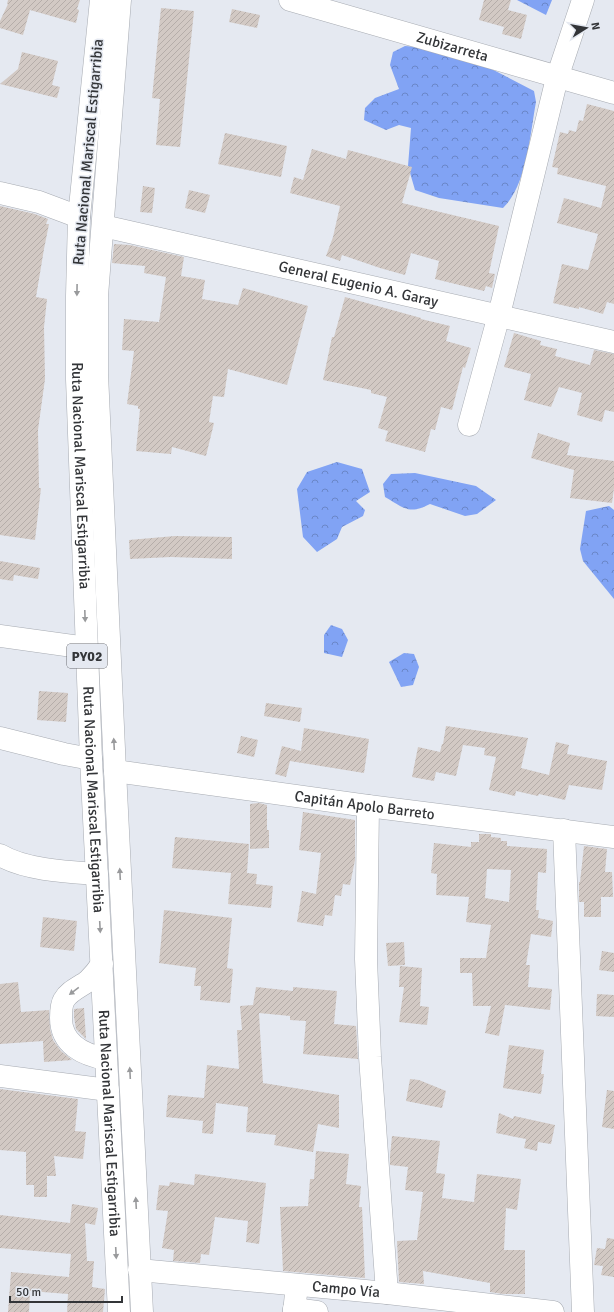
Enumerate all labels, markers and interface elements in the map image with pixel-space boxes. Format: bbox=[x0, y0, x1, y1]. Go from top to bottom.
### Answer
north arrow bbox=[566, 8, 606, 48]
text: N bbox=[588, 21, 602, 31]
street label: Zubizarreta bbox=[415, 28, 490, 65]
street label: Ruta Nacional Mariscal Estigarribia bbox=[69, 38, 107, 266]
street label: General Eugenio A. Garay bbox=[277, 257, 440, 311]
one-way arrow bbox=[74, 284, 80, 297]
street label: Ruta Nacional Mariscal Estigarribia bbox=[68, 362, 94, 590]
one-way arrow bbox=[82, 610, 89, 622]
road number: PY02 bbox=[67, 644, 107, 668]
street label: Ruta Nacional Mariscal Estigarribia bbox=[79, 686, 108, 913]
one-way arrow bbox=[110, 738, 117, 750]
street label: Capitán Apolo Barreto bbox=[293, 787, 436, 823]
one-way arrow bbox=[117, 867, 123, 880]
one-way arrow bbox=[97, 921, 103, 934]
one-way arrow bbox=[69, 987, 80, 995]
street label: Ruta Nacional Mariscal Estigarribia bbox=[95, 1009, 124, 1237]
one-way arrow bbox=[126, 1067, 133, 1079]
one-way arrow bbox=[133, 1197, 140, 1209]
one-way arrow bbox=[113, 1247, 119, 1260]
street label: Campo Vía bbox=[311, 1277, 381, 1301]
scale bar bbox=[10, 1278, 122, 1304]
text: 50 m bbox=[16, 1285, 41, 1300]

